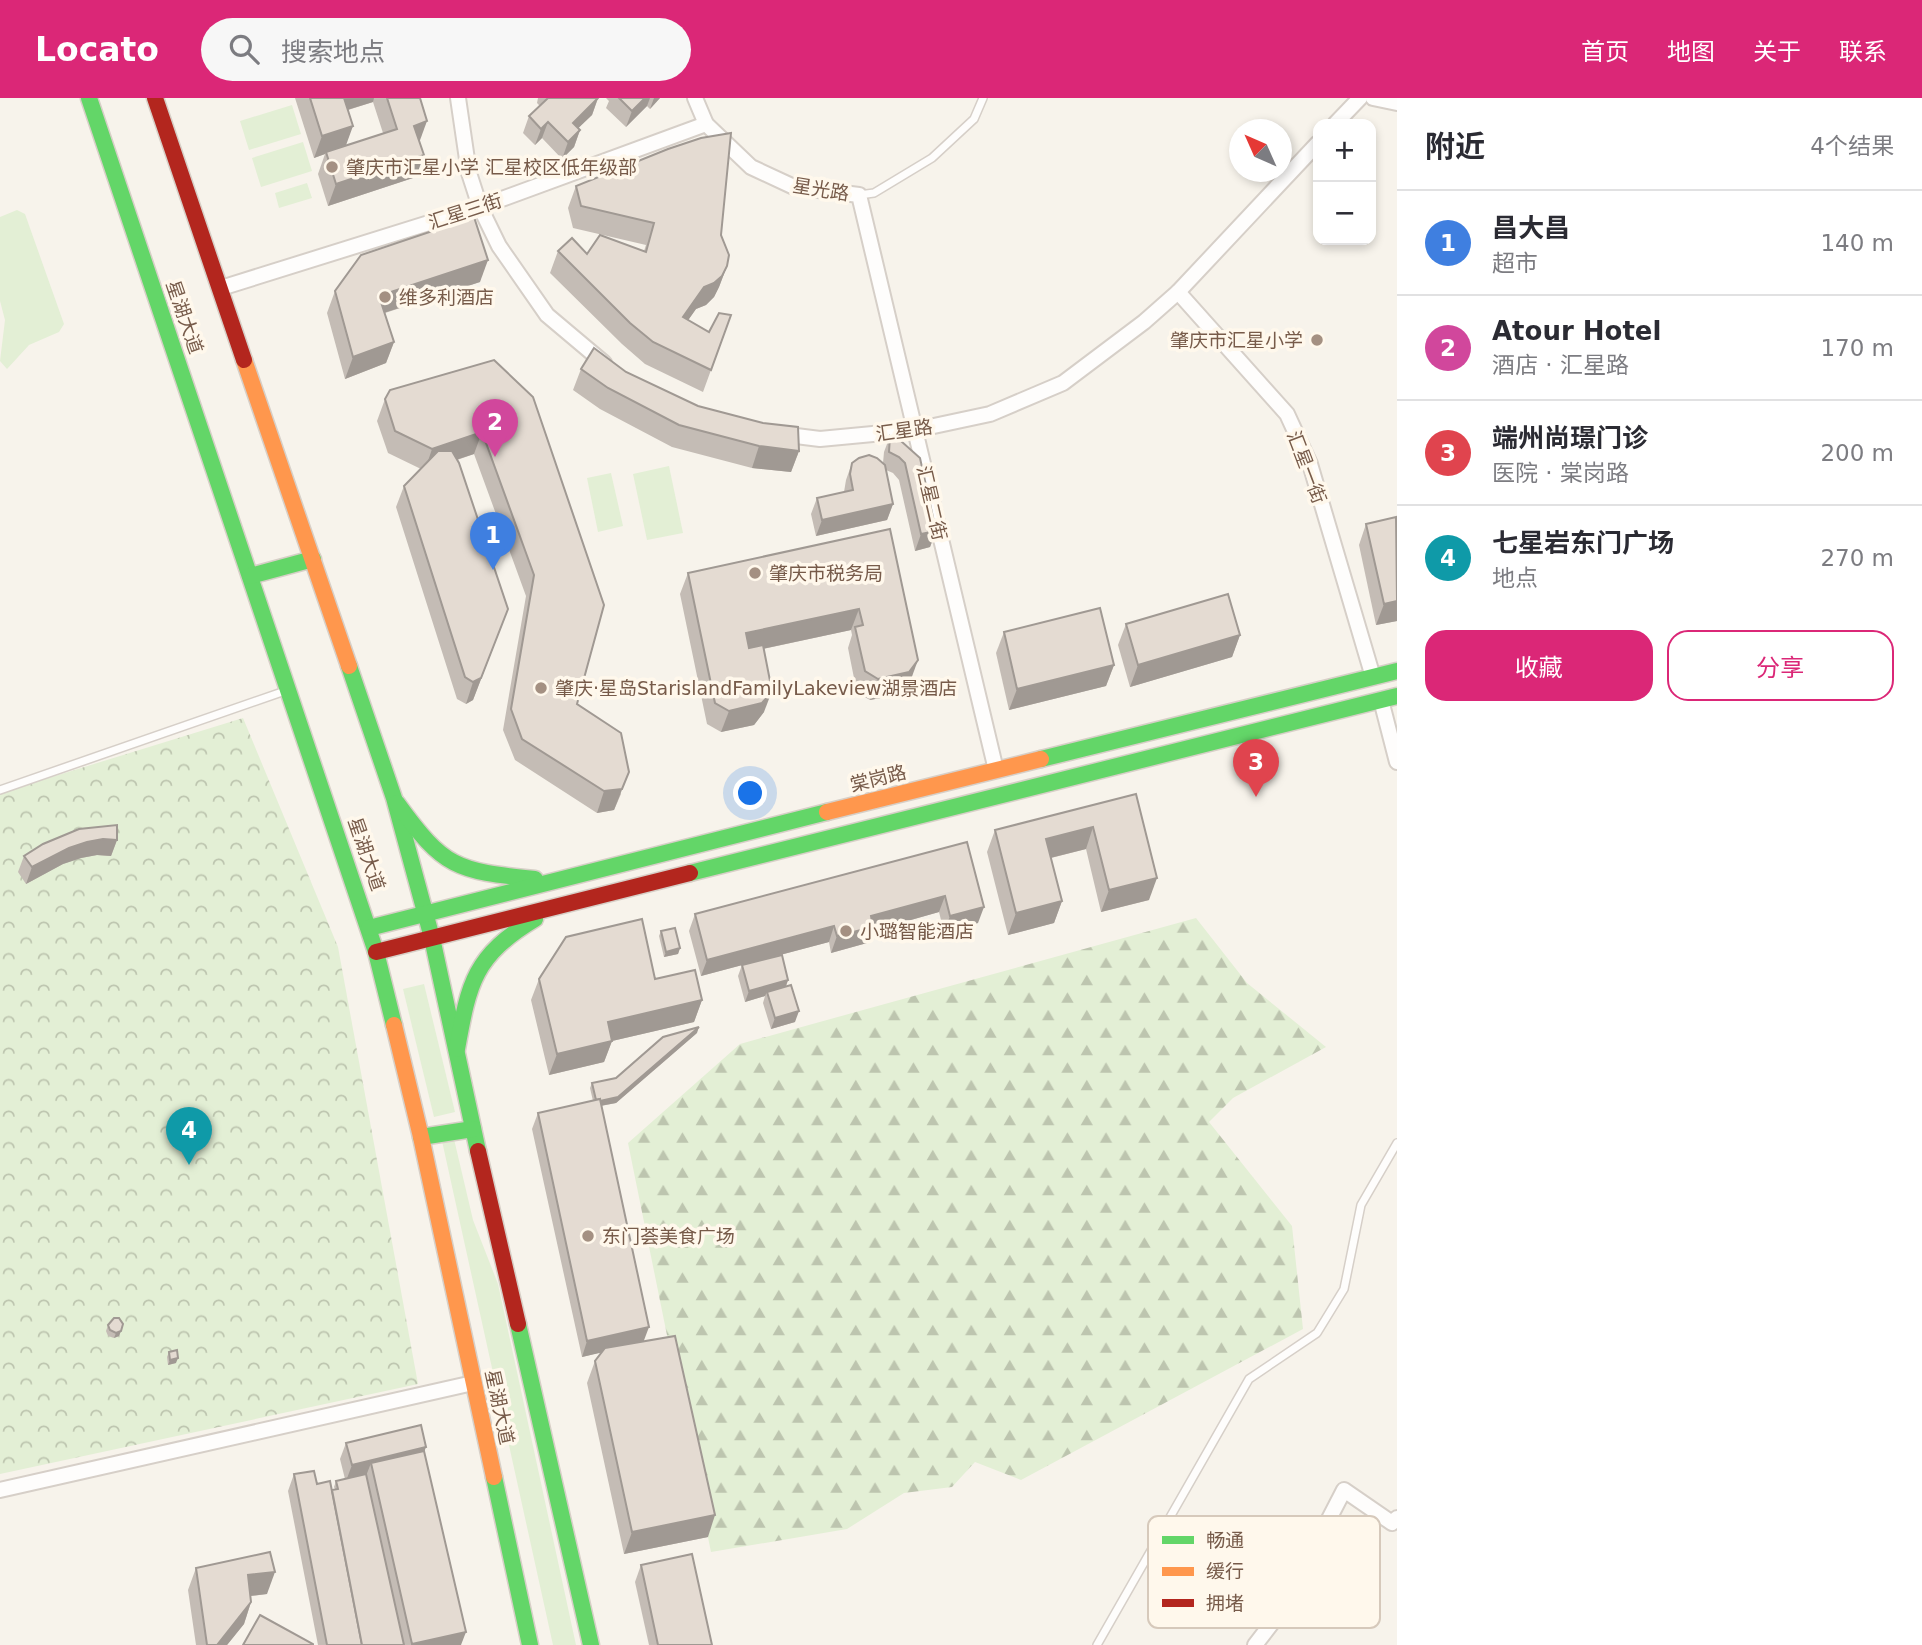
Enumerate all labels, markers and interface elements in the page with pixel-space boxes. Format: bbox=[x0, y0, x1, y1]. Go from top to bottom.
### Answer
search box bbox=[201, 18, 691, 81]
text: Locato bbox=[35, 30, 159, 69]
icon: search bbox=[225, 30, 263, 68]
text: 搜索地点 bbox=[281, 37, 385, 67]
text: 首页 bbox=[1581, 38, 1629, 66]
text: 地图 bbox=[1667, 38, 1715, 66]
text: 关于 bbox=[1753, 38, 1801, 66]
text: 联系 bbox=[1839, 38, 1887, 66]
north arrow bbox=[1229, 119, 1292, 182]
map controls bbox=[1313, 119, 1376, 245]
button: + bbox=[1313, 119, 1376, 182]
text: 附近 bbox=[1425, 129, 1485, 164]
text: 4个结果 bbox=[1810, 133, 1894, 159]
place label: 肇庆市汇星小学 汇星校区低年级部 bbox=[346, 156, 637, 178]
marker: 肇庆市汇星小学 汇星校区低年级部 bbox=[324, 159, 340, 175]
street label: 星光路 bbox=[791, 174, 851, 204]
button: − bbox=[1313, 182, 1376, 245]
street label: 汇星三街 bbox=[425, 189, 505, 233]
text: 昌大昌 bbox=[1492, 213, 1570, 243]
text: 1 bbox=[1440, 230, 1456, 256]
text: 140 m bbox=[1820, 230, 1894, 256]
text: 超市 bbox=[1492, 250, 1538, 276]
street label: 星湖大道 bbox=[162, 277, 208, 357]
place label: 维多利酒店 bbox=[399, 286, 494, 308]
marker: 维多利酒店 bbox=[377, 289, 393, 305]
text: Atour Hotel bbox=[1492, 316, 1661, 346]
place label: 肇庆市汇星小学 bbox=[1170, 329, 1303, 351]
marker: 肇庆市汇星小学 bbox=[1309, 332, 1325, 348]
text: 2 bbox=[1440, 335, 1456, 361]
text: 170 m bbox=[1820, 335, 1894, 361]
text: 酒店 · 汇星路 bbox=[1492, 352, 1629, 378]
pin: 2 bbox=[472, 399, 518, 457]
street label: 汇星路 bbox=[874, 415, 934, 445]
text: 端州尚璟门诊 bbox=[1492, 423, 1648, 453]
street label: 汇星一街 bbox=[1283, 428, 1331, 506]
text: 3 bbox=[1440, 440, 1456, 466]
text: 200 m bbox=[1820, 440, 1894, 466]
text: 医院 · 棠岗路 bbox=[1492, 460, 1629, 486]
street label: 汇星二街 bbox=[913, 463, 951, 543]
pin: 1 bbox=[470, 512, 516, 570]
text: 七星岩东门广场 bbox=[1492, 528, 1674, 558]
text: 4 bbox=[1440, 545, 1456, 571]
text: 270 m bbox=[1820, 545, 1894, 571]
place label: 肇庆市税务局 bbox=[769, 562, 883, 584]
marker: 肇庆市税务局 bbox=[747, 565, 763, 581]
text: 地点 bbox=[1492, 565, 1538, 591]
button: 收藏 bbox=[1425, 630, 1653, 701]
button: 分享 bbox=[1667, 630, 1894, 701]
place label: 肇庆·星岛StarislandFamilyLakeview湖景酒店 bbox=[555, 677, 957, 699]
marker: 肇庆·星岛StarislandFamilyLakeview湖景酒店 bbox=[533, 680, 549, 696]
pin: 3 bbox=[1233, 739, 1279, 797]
street label: 棠岗路 bbox=[848, 760, 908, 796]
your location bbox=[733, 776, 767, 810]
street label: 星湖大道 bbox=[344, 814, 390, 894]
place label: 小璐智能酒店 bbox=[860, 920, 974, 942]
marker: 小璐智能酒店 bbox=[838, 923, 854, 939]
pin: 4 bbox=[166, 1107, 212, 1165]
place label: 东门荟美食广场 bbox=[602, 1225, 735, 1247]
marker: 东门荟美食广场 bbox=[580, 1228, 596, 1244]
street label: 星湖大道 bbox=[481, 1368, 519, 1446]
legend bbox=[1148, 1516, 1380, 1628]
text: 畅通 bbox=[1206, 1529, 1244, 1551]
text: 缓行 bbox=[1206, 1560, 1244, 1582]
text: 拥堵 bbox=[1206, 1592, 1244, 1614]

